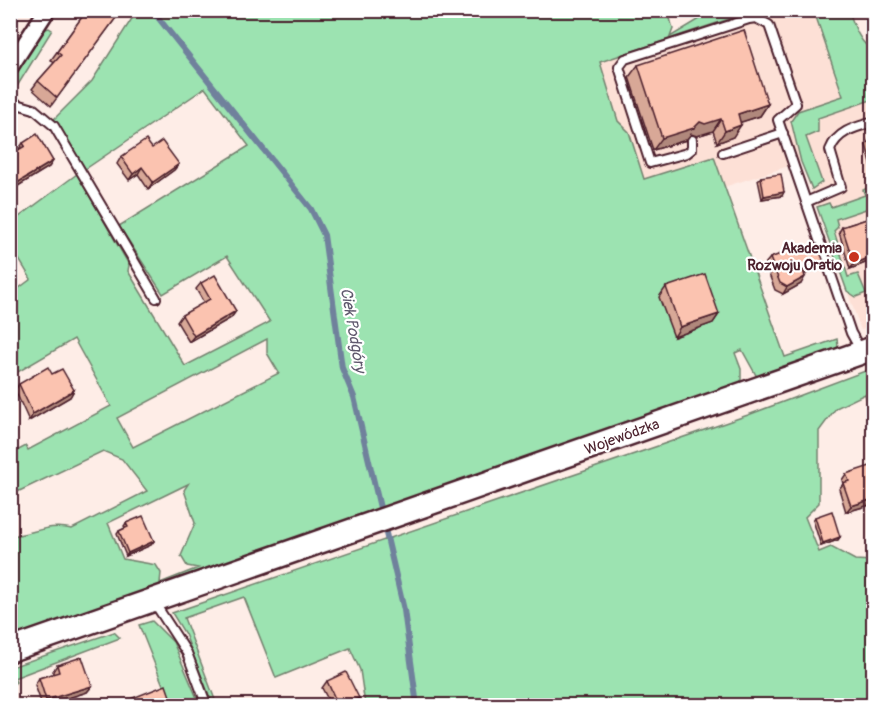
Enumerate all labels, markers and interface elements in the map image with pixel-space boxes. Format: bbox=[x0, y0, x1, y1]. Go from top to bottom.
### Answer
place label: Akademia Rozwoju Oratio bbox=[747, 239, 842, 275]
marker: Akademia Rozwoju Oratio bbox=[847, 250, 861, 264]
water label: Ciek Podgóry bbox=[336, 286, 371, 376]
street label: Wojewódzka bbox=[582, 415, 662, 459]

